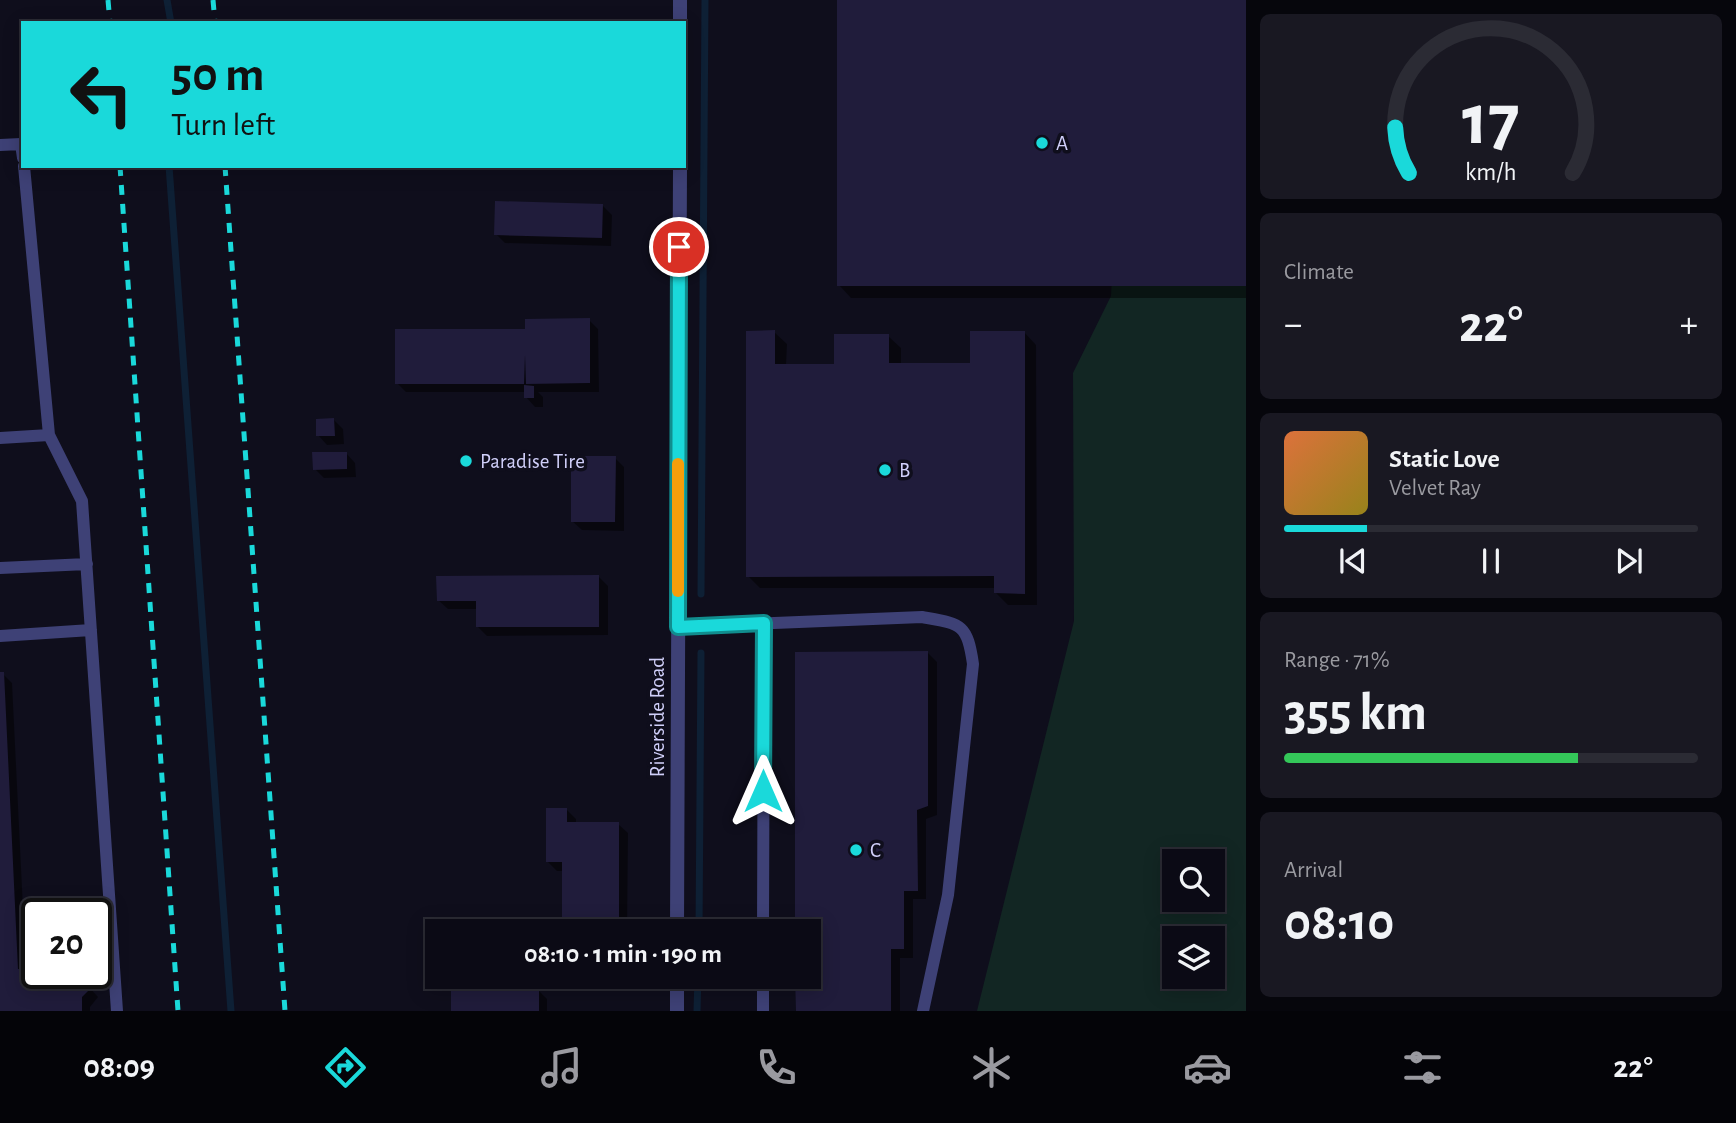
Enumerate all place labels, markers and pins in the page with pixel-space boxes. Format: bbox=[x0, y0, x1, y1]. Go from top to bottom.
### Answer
place label: A bbox=[1056, 133, 1068, 154]
marker: A bbox=[1034, 135, 1050, 151]
pin bbox=[649, 217, 709, 277]
place label: Paradise Tire bbox=[480, 451, 585, 472]
marker: Paradise Tire bbox=[458, 453, 474, 469]
place label: B bbox=[899, 460, 910, 481]
marker: B bbox=[877, 462, 893, 478]
place label: C bbox=[870, 840, 881, 861]
marker: C bbox=[848, 842, 864, 858]

